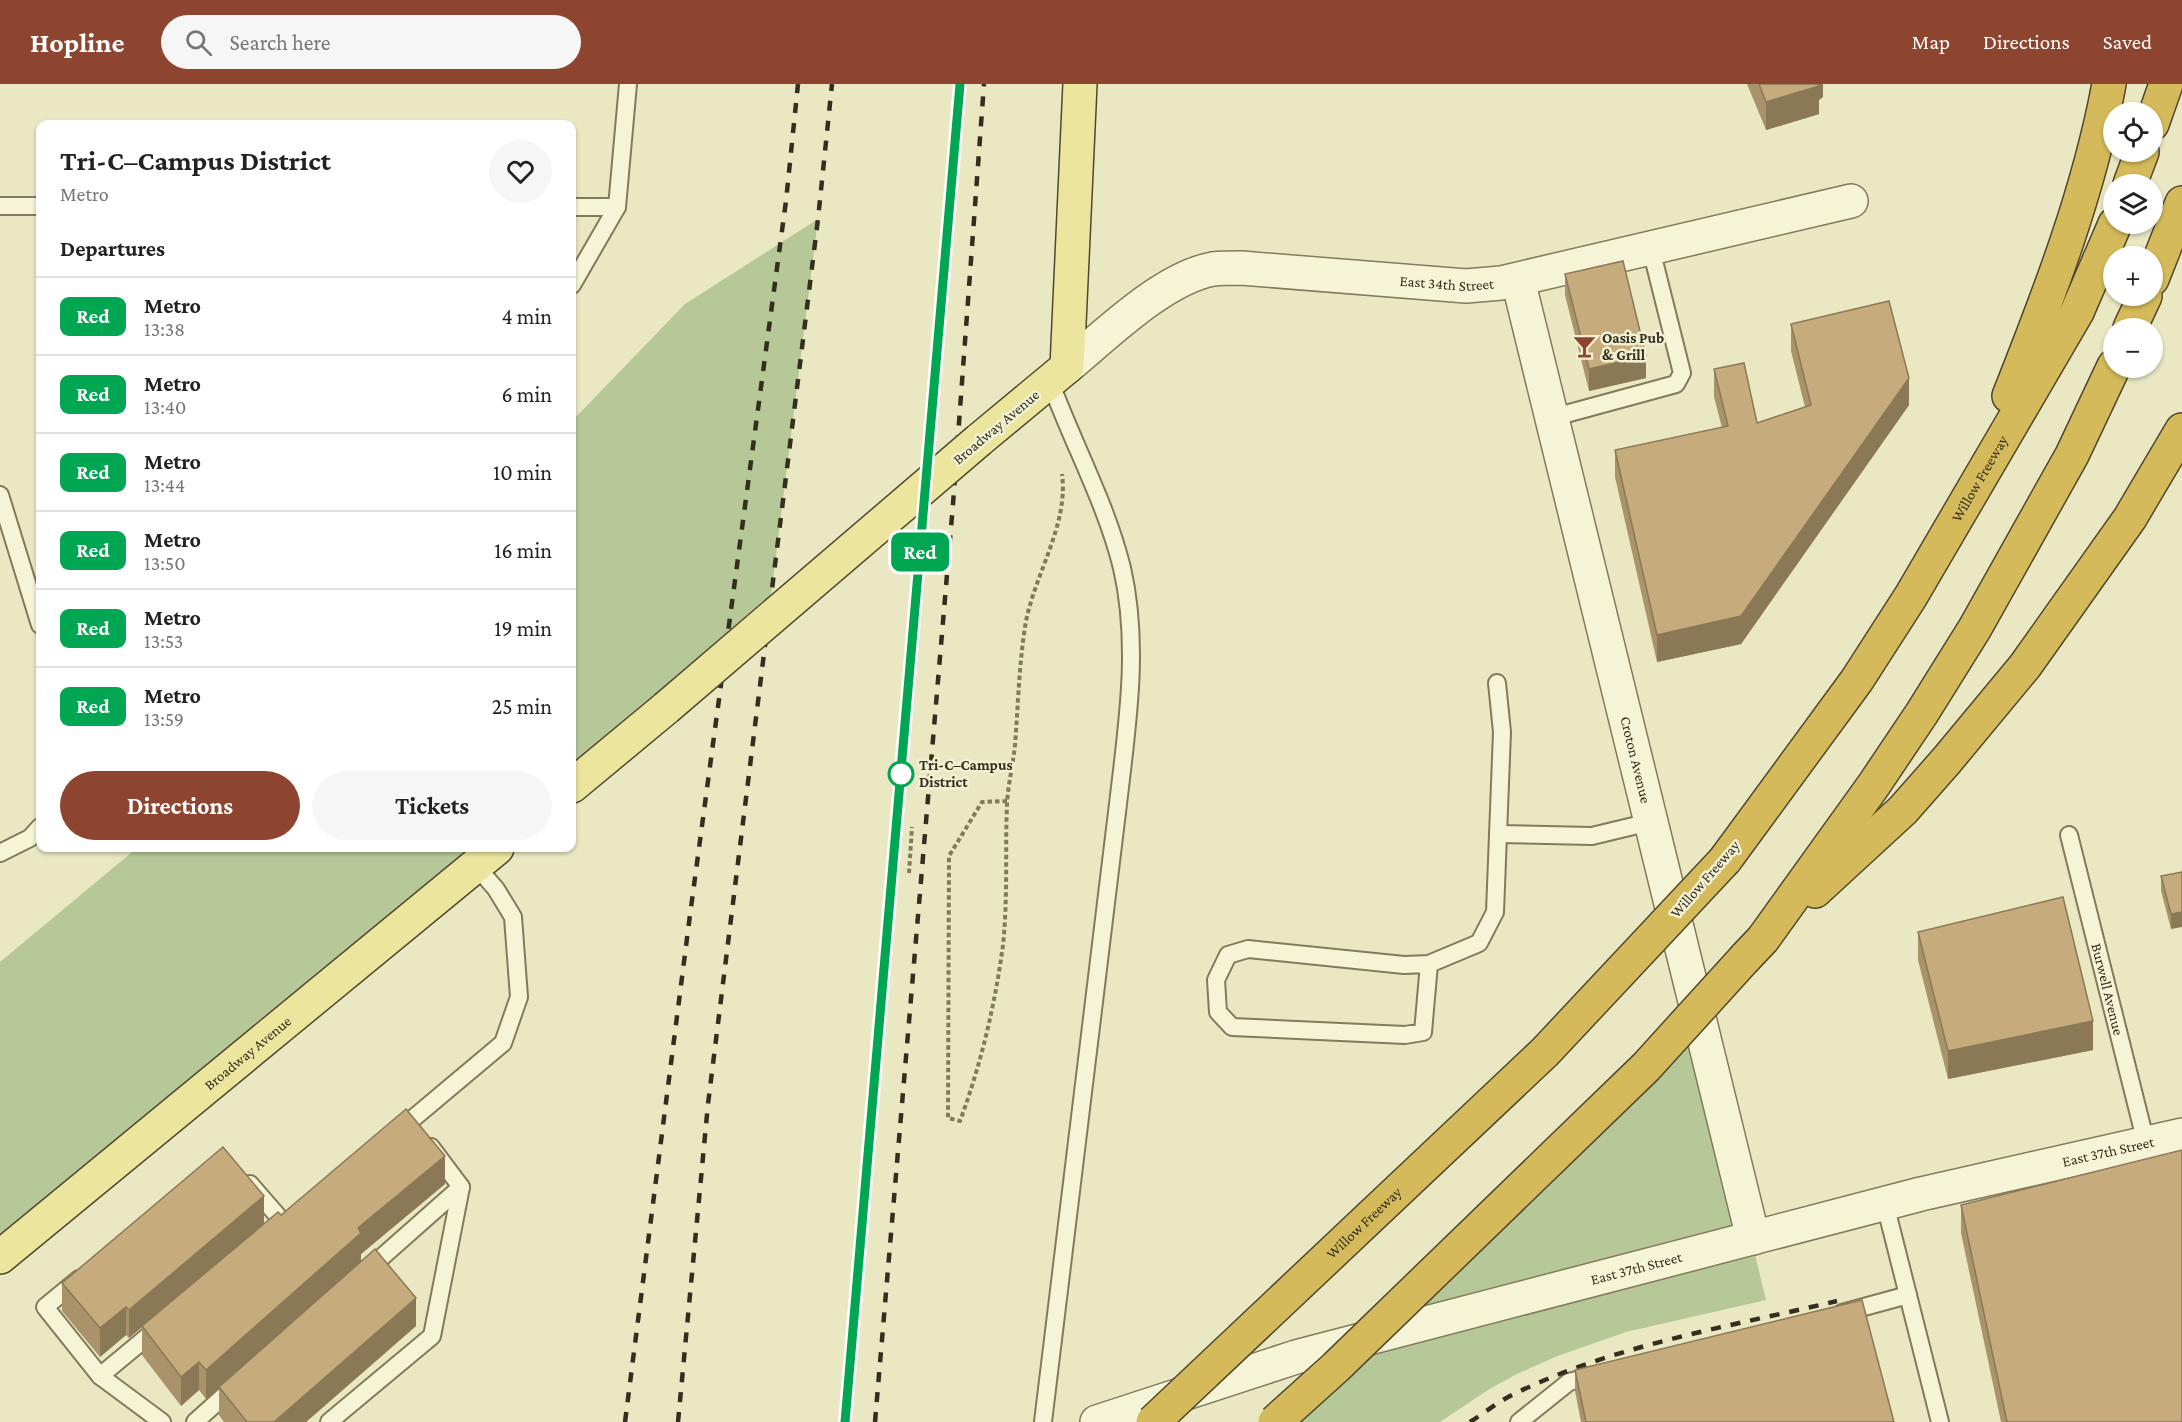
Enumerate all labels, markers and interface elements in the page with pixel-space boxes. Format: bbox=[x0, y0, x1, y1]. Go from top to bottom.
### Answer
search box bbox=[161, 15, 581, 69]
icon: search bbox=[182, 26, 215, 59]
text: Hopline bbox=[30, 27, 125, 58]
text: Search here bbox=[230, 30, 331, 55]
text: Map bbox=[1912, 30, 1950, 54]
text: Directions bbox=[1983, 30, 2070, 54]
text: Saved bbox=[2103, 30, 2152, 54]
map controls bbox=[2103, 102, 2163, 378]
button: locate bbox=[2103, 102, 2163, 162]
button: heart bbox=[489, 140, 552, 203]
text: Tri-C–Campus District bbox=[60, 145, 331, 176]
button: layers bbox=[2103, 174, 2163, 234]
text: Metro bbox=[60, 183, 109, 205]
text: Departures bbox=[60, 236, 165, 261]
button: + bbox=[2103, 246, 2163, 306]
street label: East 34th Street bbox=[1399, 273, 1496, 294]
text: Metro bbox=[144, 293, 201, 318]
text: Red bbox=[76, 304, 110, 328]
text: 4 min bbox=[501, 304, 552, 329]
text: 13:38 bbox=[144, 318, 185, 340]
button: − bbox=[2103, 318, 2163, 378]
place label: Oasis Pub & Grill bbox=[1602, 330, 1664, 363]
bar icon: Oasis Pub & Grill bbox=[1571, 334, 1597, 360]
text: Metro bbox=[144, 371, 201, 396]
text: Red bbox=[76, 382, 110, 406]
text: 6 min bbox=[501, 382, 552, 407]
street label: Broadway Avenue bbox=[950, 386, 1043, 468]
text: 13:40 bbox=[144, 396, 186, 418]
street label: Willow Freeway bbox=[1948, 433, 2012, 525]
text: Metro bbox=[144, 449, 201, 474]
text: Red bbox=[76, 460, 110, 484]
text: 10 min bbox=[493, 460, 552, 485]
text: 13:44 bbox=[144, 474, 185, 496]
text: Metro bbox=[144, 527, 201, 552]
line badge: Red bbox=[886, 532, 954, 572]
text: Red bbox=[76, 538, 110, 562]
text: 16 min bbox=[494, 538, 552, 563]
text: Red bbox=[903, 540, 937, 564]
text: 13:50 bbox=[144, 552, 185, 574]
text: Metro bbox=[144, 605, 201, 630]
text: Red bbox=[76, 616, 110, 640]
text: 19 min bbox=[494, 616, 552, 641]
text: 13:53 bbox=[144, 630, 183, 652]
text: Metro bbox=[144, 683, 201, 708]
text: Red bbox=[76, 694, 110, 718]
text: 25 min bbox=[492, 694, 552, 719]
text: 13:59 bbox=[144, 708, 184, 730]
street label: Croton Avenue bbox=[1617, 715, 1654, 805]
place label: Tri-C–Campus District bbox=[919, 757, 1013, 790]
marker: Tri-C–Campus District bbox=[888, 761, 914, 787]
button: Directions bbox=[60, 771, 300, 840]
button: Tickets bbox=[312, 771, 552, 840]
street label: Willow Freeway bbox=[1667, 837, 1744, 921]
street label: Burwell Avenue bbox=[2088, 942, 2127, 1037]
street label: Broadway Avenue bbox=[201, 1012, 295, 1093]
street label: East 37th Street bbox=[2061, 1133, 2156, 1170]
street label: Willow Freeway bbox=[1323, 1184, 1405, 1262]
street label: East 37th Street bbox=[1589, 1248, 1685, 1288]

